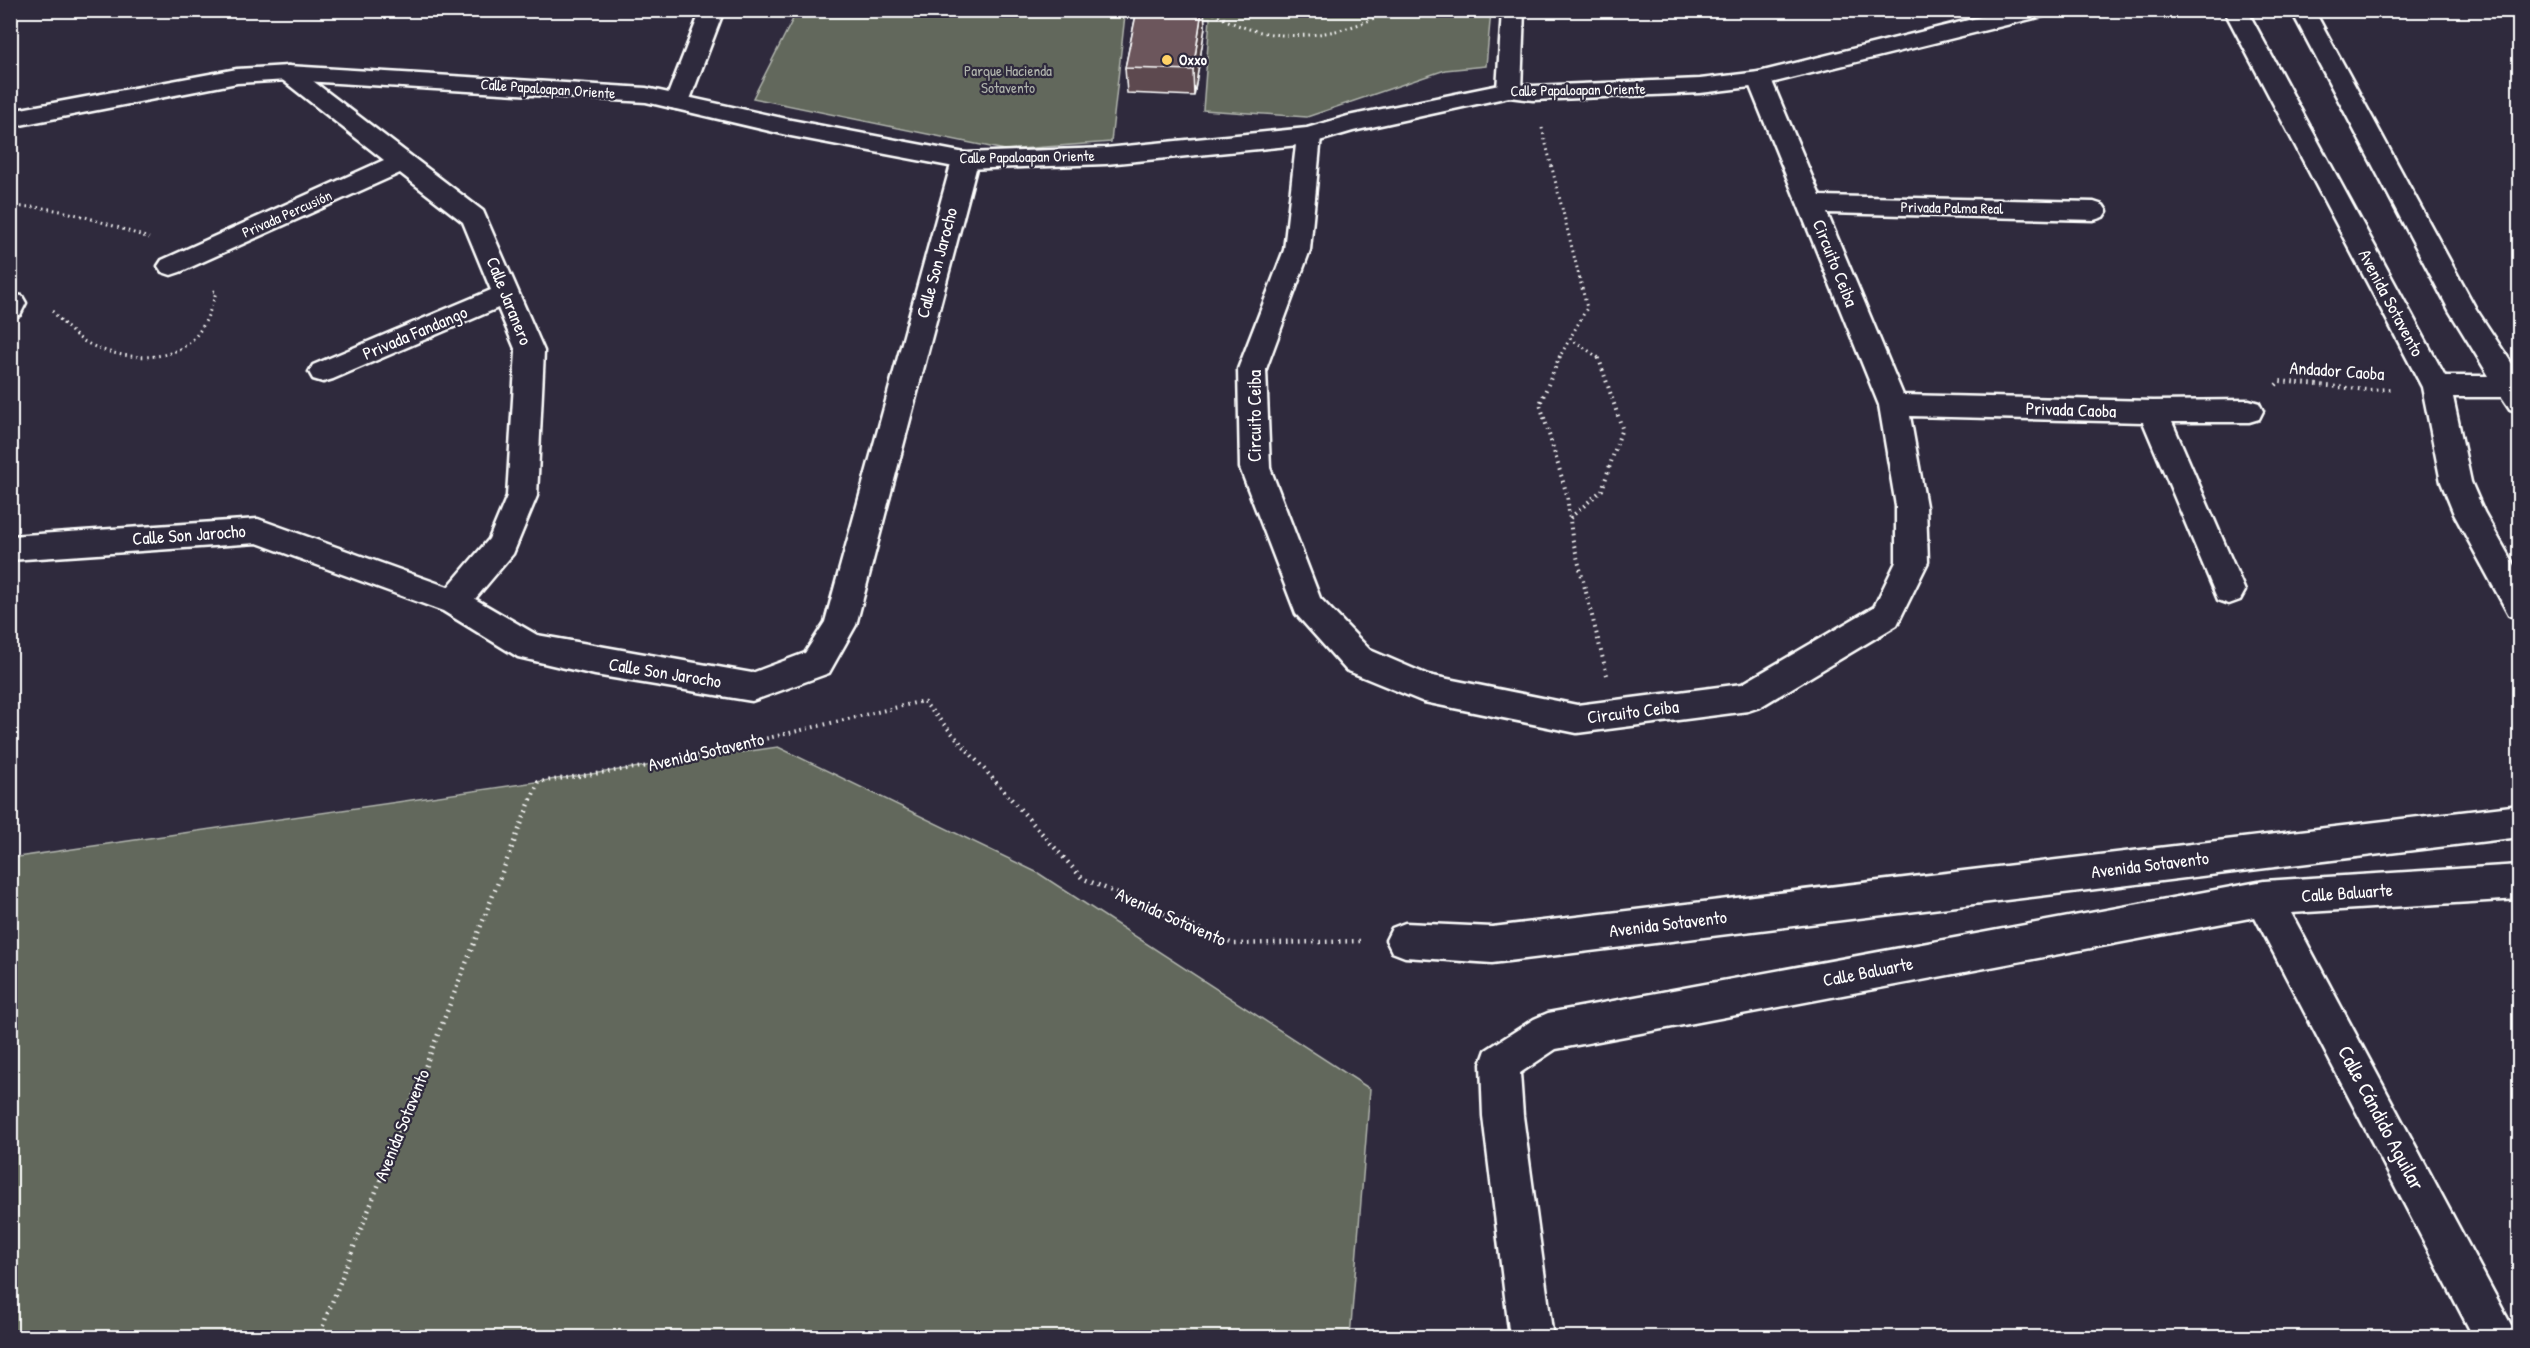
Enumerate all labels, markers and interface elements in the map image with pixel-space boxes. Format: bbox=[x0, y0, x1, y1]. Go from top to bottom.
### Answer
place label: Oxxo bbox=[1179, 49, 1207, 70]
marker: Oxxo bbox=[1160, 53, 1174, 67]
park label: Parque Hacienda Sotavento bbox=[964, 60, 1052, 98]
street label: Calle Papaloapan Oriente bbox=[480, 73, 616, 104]
street label: Calle Papaloapan Oriente bbox=[1510, 78, 1646, 101]
street label: Calle Papaloapan Oriente bbox=[959, 145, 1095, 168]
street label: Privada Percusión bbox=[239, 184, 335, 243]
street label: Privada Palma Real bbox=[1900, 196, 2004, 219]
street label: Calle Son Jarocho bbox=[910, 205, 963, 321]
street label: Circuito Ceiba bbox=[1807, 215, 1864, 310]
street label: Avenida Sotavento bbox=[2353, 245, 2430, 361]
street label: Calle Jaranero bbox=[480, 253, 539, 349]
street label: Privada Fandango bbox=[359, 299, 471, 366]
street label: Andador Caoba bbox=[2289, 355, 2385, 386]
street label: Circuito Ceiba bbox=[1242, 370, 1267, 462]
street label: Privada Caoba bbox=[2025, 395, 2117, 424]
street label: Calle Son Jarocho bbox=[131, 518, 246, 551]
street label: Calle Son Jarocho bbox=[607, 651, 723, 694]
street label: Circuito Ceiba bbox=[1586, 693, 1680, 730]
street label: Avenida Sotavento bbox=[645, 726, 766, 777]
street label: Avenida Sotavento bbox=[2090, 845, 2210, 884]
street label: Calle Baluarte bbox=[2300, 877, 2393, 908]
street label: Avenida Sotavento bbox=[1112, 881, 1230, 952]
street label: Avenida Sotavento bbox=[1608, 904, 1728, 943]
street label: Calle Baluarte bbox=[1821, 951, 1915, 993]
street label: Calle Cándido Aguilar bbox=[2331, 1040, 2432, 1195]
street label: Avenida Sotavento bbox=[368, 1065, 435, 1184]

